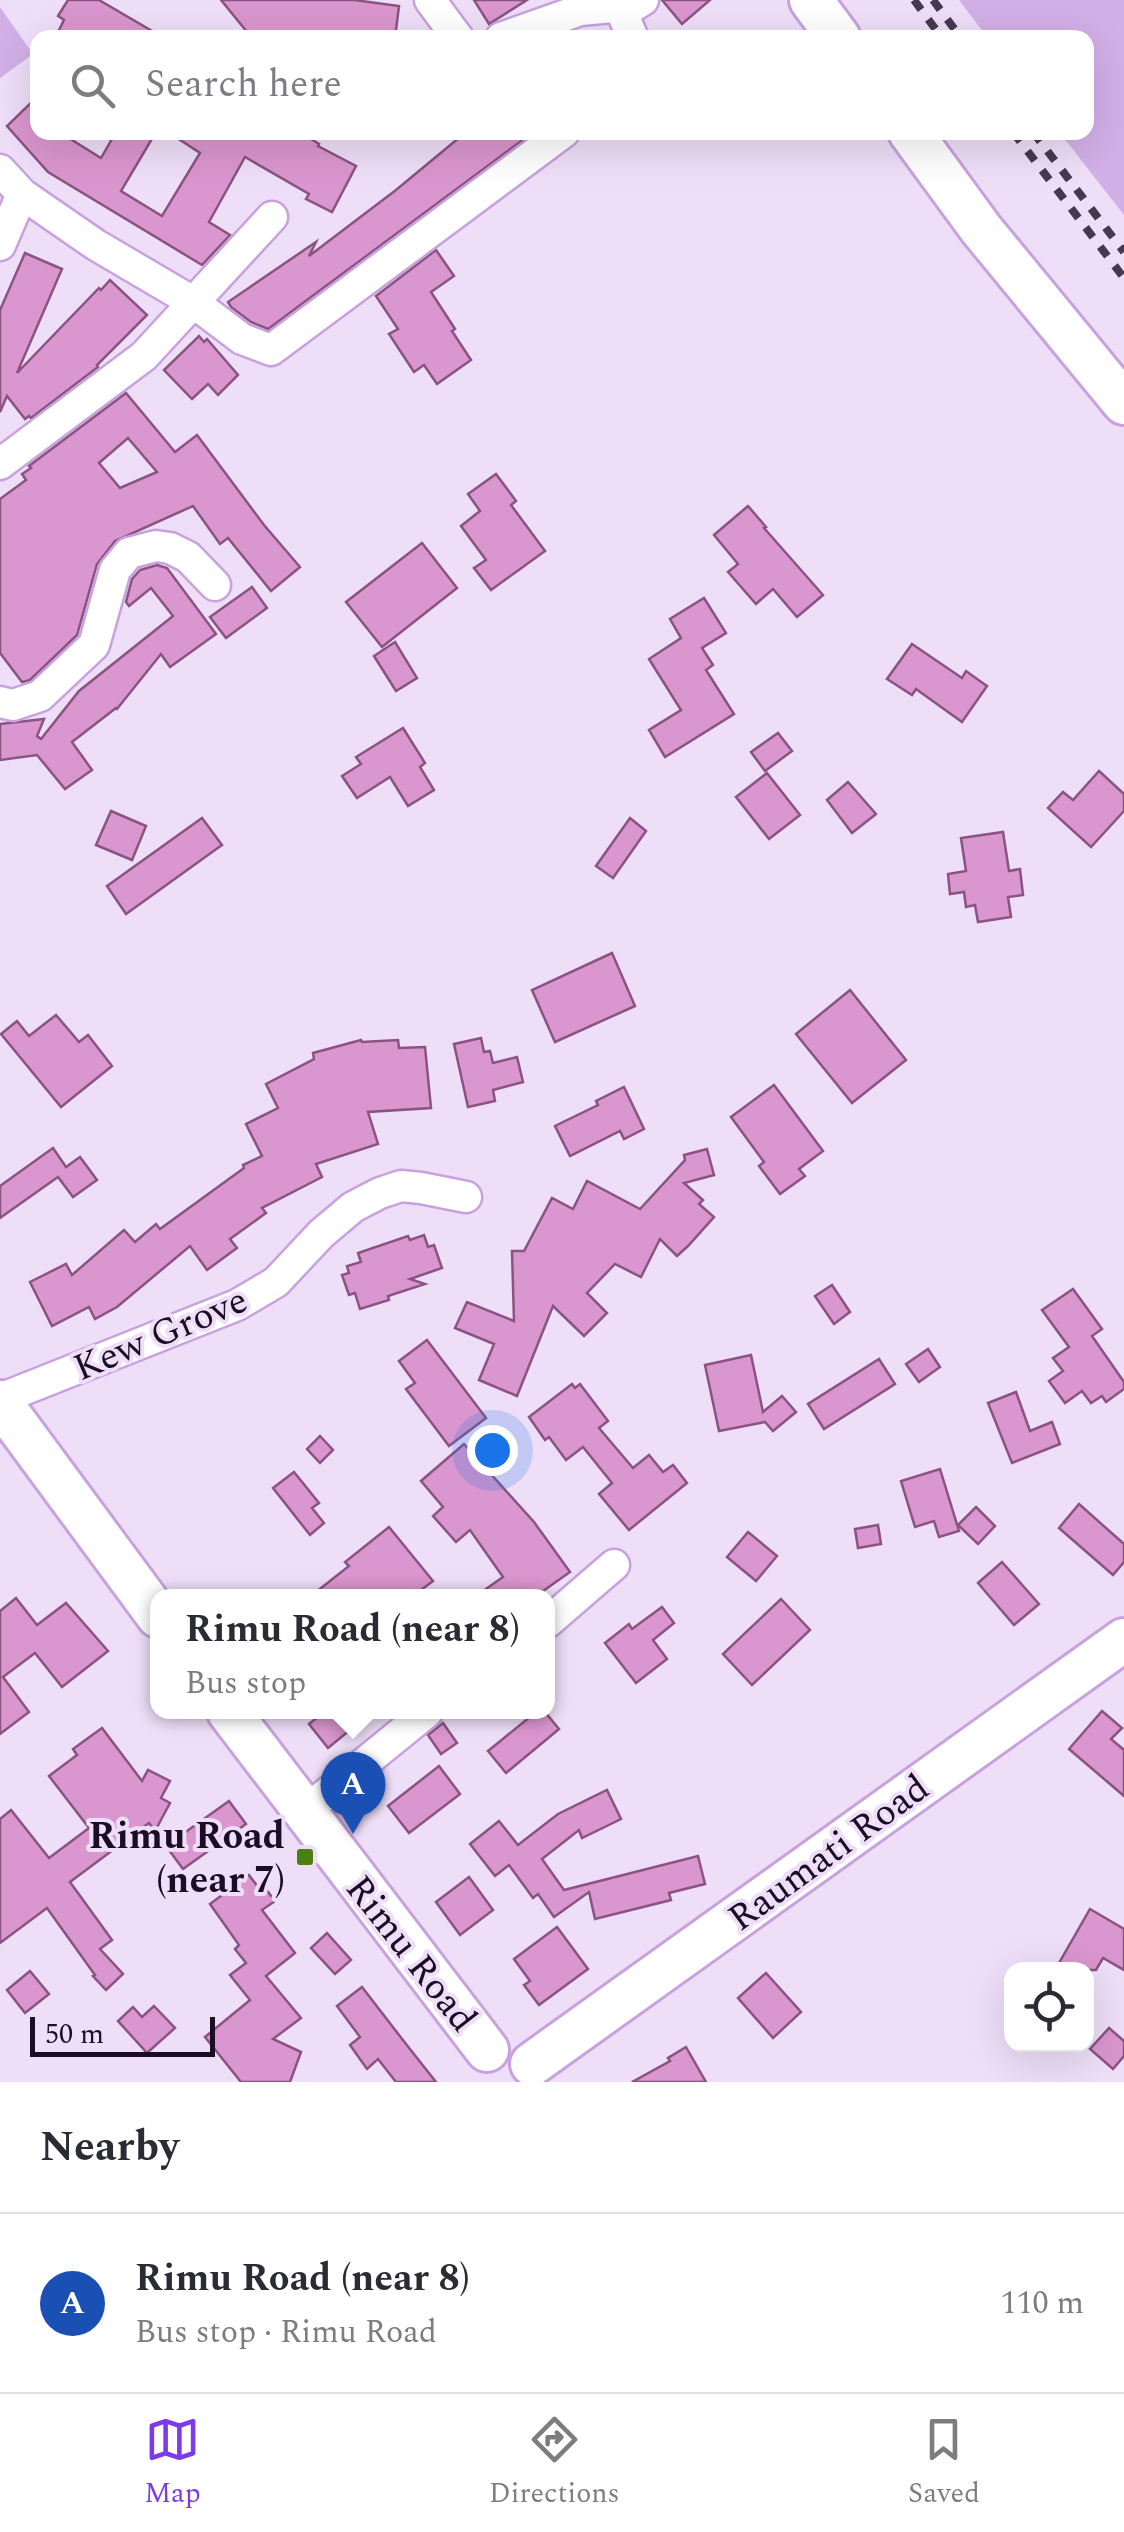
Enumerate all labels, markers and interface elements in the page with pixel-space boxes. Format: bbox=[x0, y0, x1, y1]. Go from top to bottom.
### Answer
search box bbox=[30, 30, 1094, 140]
text: Search here bbox=[145, 56, 342, 114]
icon: search bbox=[65, 58, 120, 113]
street label: Kew Grove bbox=[65, 1272, 257, 1398]
your location bbox=[467, 1425, 518, 1476]
popup bbox=[150, 1589, 555, 1719]
text: Rimu Road (near 8) bbox=[185, 1601, 520, 1659]
text: Bus stop bbox=[185, 1659, 306, 1708]
pin: A bbox=[320, 1752, 386, 1834]
street label: Raumati Road bbox=[716, 1761, 942, 1947]
place label: Rimu Road (near 7) bbox=[89, 1808, 285, 1910]
marker: Rimu Road (near 7) bbox=[294, 1846, 316, 1868]
street label: Rimu Road bbox=[330, 1863, 491, 2045]
map controls bbox=[1004, 1962, 1094, 2052]
button: locate bbox=[1004, 1962, 1094, 2052]
scale bar bbox=[30, 2012, 215, 2056]
text: 50 m bbox=[45, 2013, 104, 2056]
text: Nearby bbox=[40, 2116, 179, 2179]
text: Rimu Road (near 8) bbox=[135, 2250, 470, 2308]
text: A bbox=[60, 2279, 85, 2328]
text: 110 m bbox=[1000, 2279, 1084, 2328]
text: Bus stop · Rimu Road bbox=[135, 2308, 437, 2357]
tab: Map bbox=[144, 2412, 201, 2515]
tab: Directions bbox=[489, 2412, 620, 2515]
tab: Saved bbox=[908, 2412, 980, 2515]

